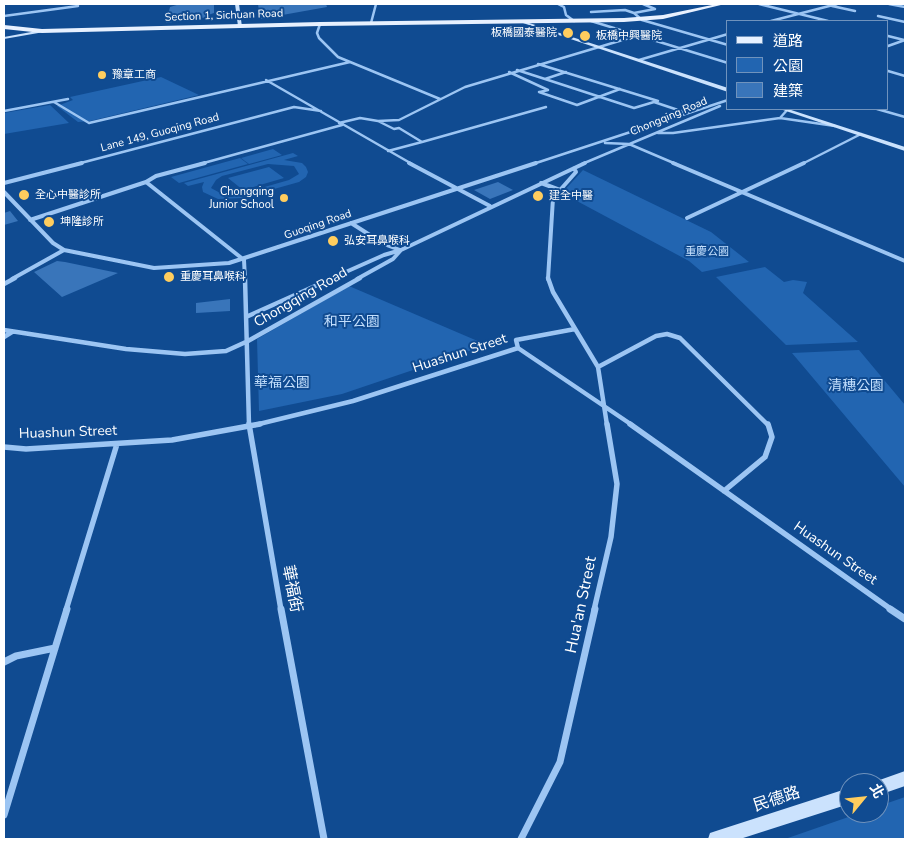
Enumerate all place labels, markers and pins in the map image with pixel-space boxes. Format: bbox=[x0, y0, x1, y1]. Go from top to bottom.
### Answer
place label: 板橋國泰醫院 bbox=[491, 26, 557, 40]
marker: 板橋國泰醫院 bbox=[561, 26, 575, 40]
marker: 板橋中興醫院 bbox=[578, 29, 592, 43]
place label: 板橋中興醫院 bbox=[596, 29, 662, 43]
place label: 豫章工商 bbox=[112, 68, 156, 82]
marker: 豫章工商 bbox=[96, 69, 108, 81]
place label: Chongqing Junior School bbox=[209, 185, 274, 211]
marker: 全心中醫診所 bbox=[17, 188, 31, 202]
place label: 全心中醫診所 bbox=[35, 188, 101, 202]
marker: 建全中醫 bbox=[531, 189, 545, 203]
place label: 建全中醫 bbox=[549, 189, 593, 203]
marker: Chongqing Junior School bbox=[278, 192, 290, 204]
marker: 坤隆診所 bbox=[42, 215, 56, 229]
place label: 坤隆診所 bbox=[60, 215, 104, 229]
marker: 弘安耳鼻喉科 bbox=[326, 234, 340, 248]
place label: 弘安耳鼻喉科 bbox=[344, 234, 410, 248]
marker: 重慶耳鼻喉科 bbox=[162, 270, 176, 284]
place label: 重慶耳鼻喉科 bbox=[180, 270, 246, 284]

